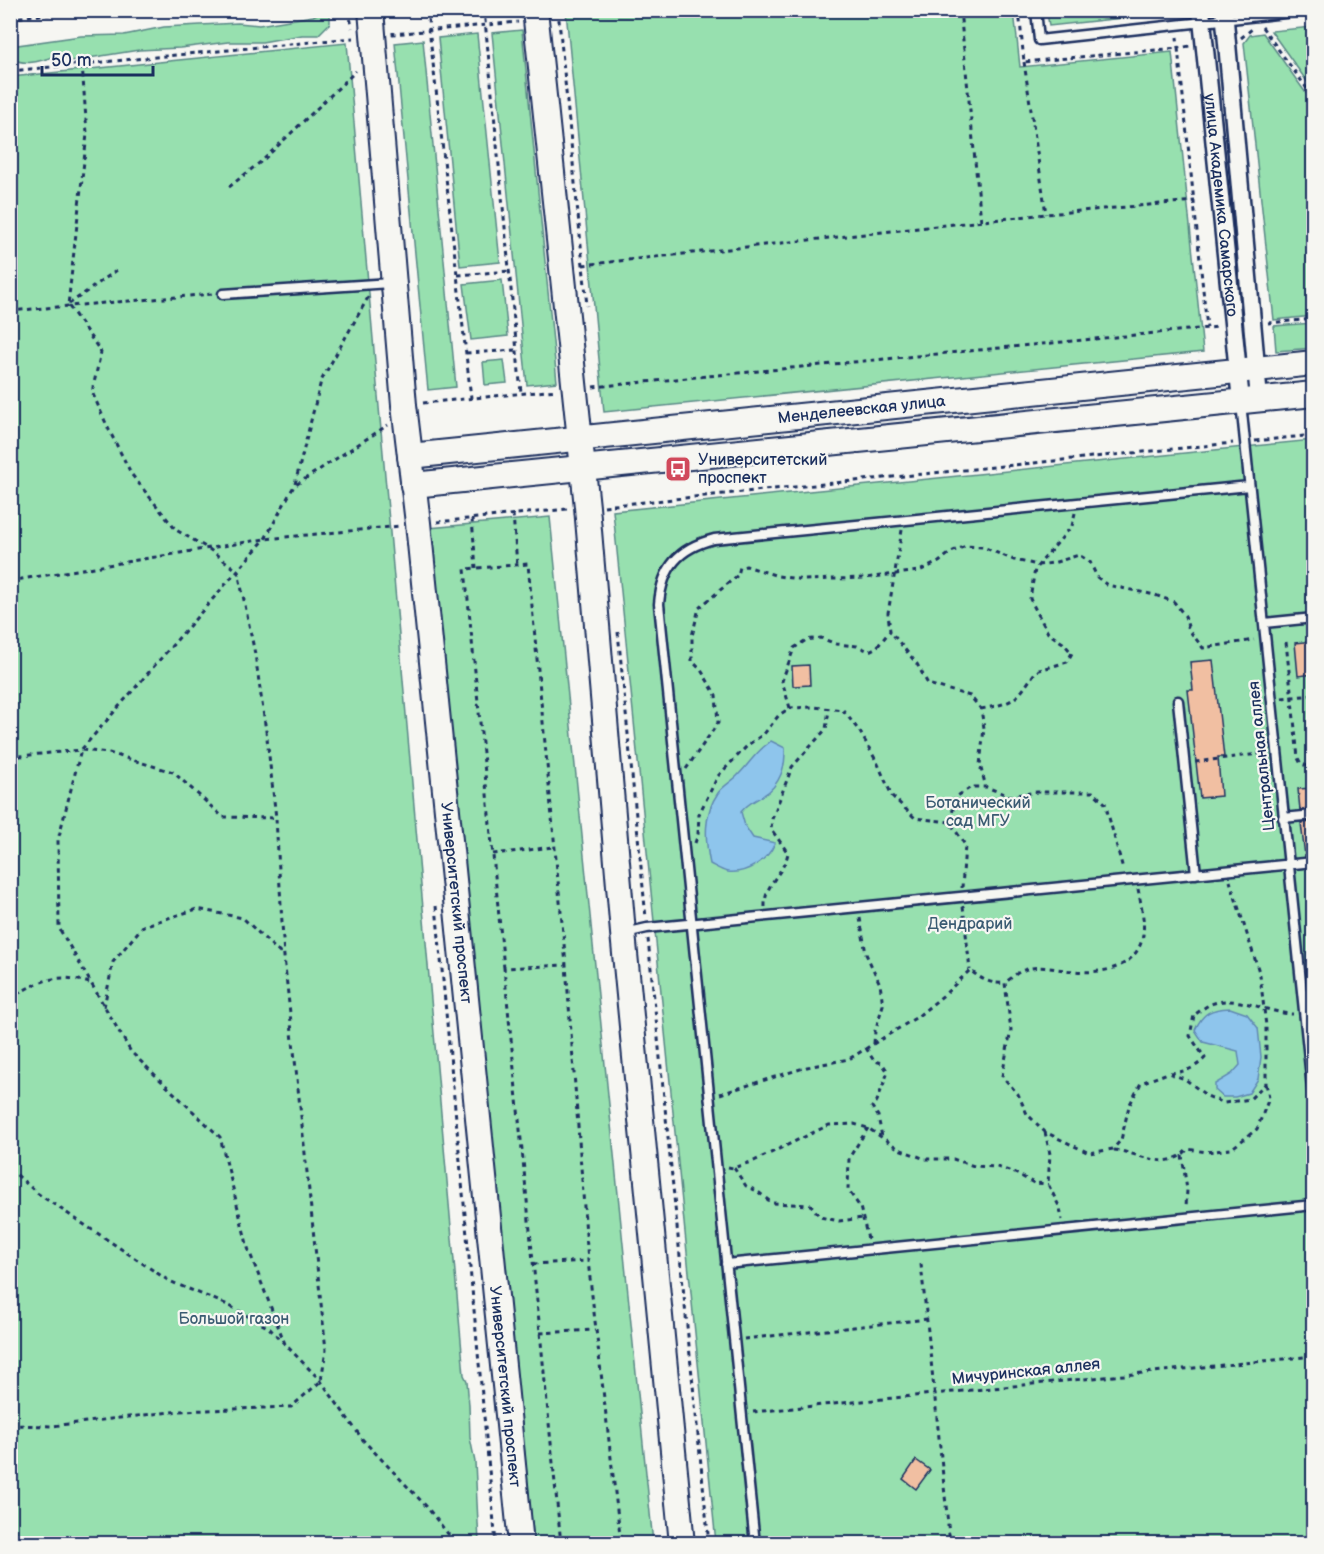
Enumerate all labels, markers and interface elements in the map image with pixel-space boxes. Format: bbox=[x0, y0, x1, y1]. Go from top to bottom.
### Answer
scale bar bbox=[42, 39, 153, 77]
text: 50 m bbox=[51, 50, 92, 71]
street label: улица Академика Самарского bbox=[1200, 92, 1242, 318]
street label: Менделеевская улица bbox=[777, 391, 947, 428]
place label: Университетский проспект bbox=[698, 451, 827, 488]
bus stop icon: Университетский проспект bbox=[663, 454, 693, 484]
street label: Центральная аллея bbox=[1245, 680, 1279, 832]
park label: Ботанический сад МГУ bbox=[925, 794, 1031, 831]
street label: Университетский проспект bbox=[437, 801, 476, 1005]
park label: Дендрарий bbox=[928, 915, 1012, 934]
street label: Университетский проспект bbox=[485, 1285, 525, 1489]
park label: Большой газон bbox=[179, 1310, 289, 1329]
street label: Мичуринская аллея bbox=[951, 1355, 1101, 1389]

